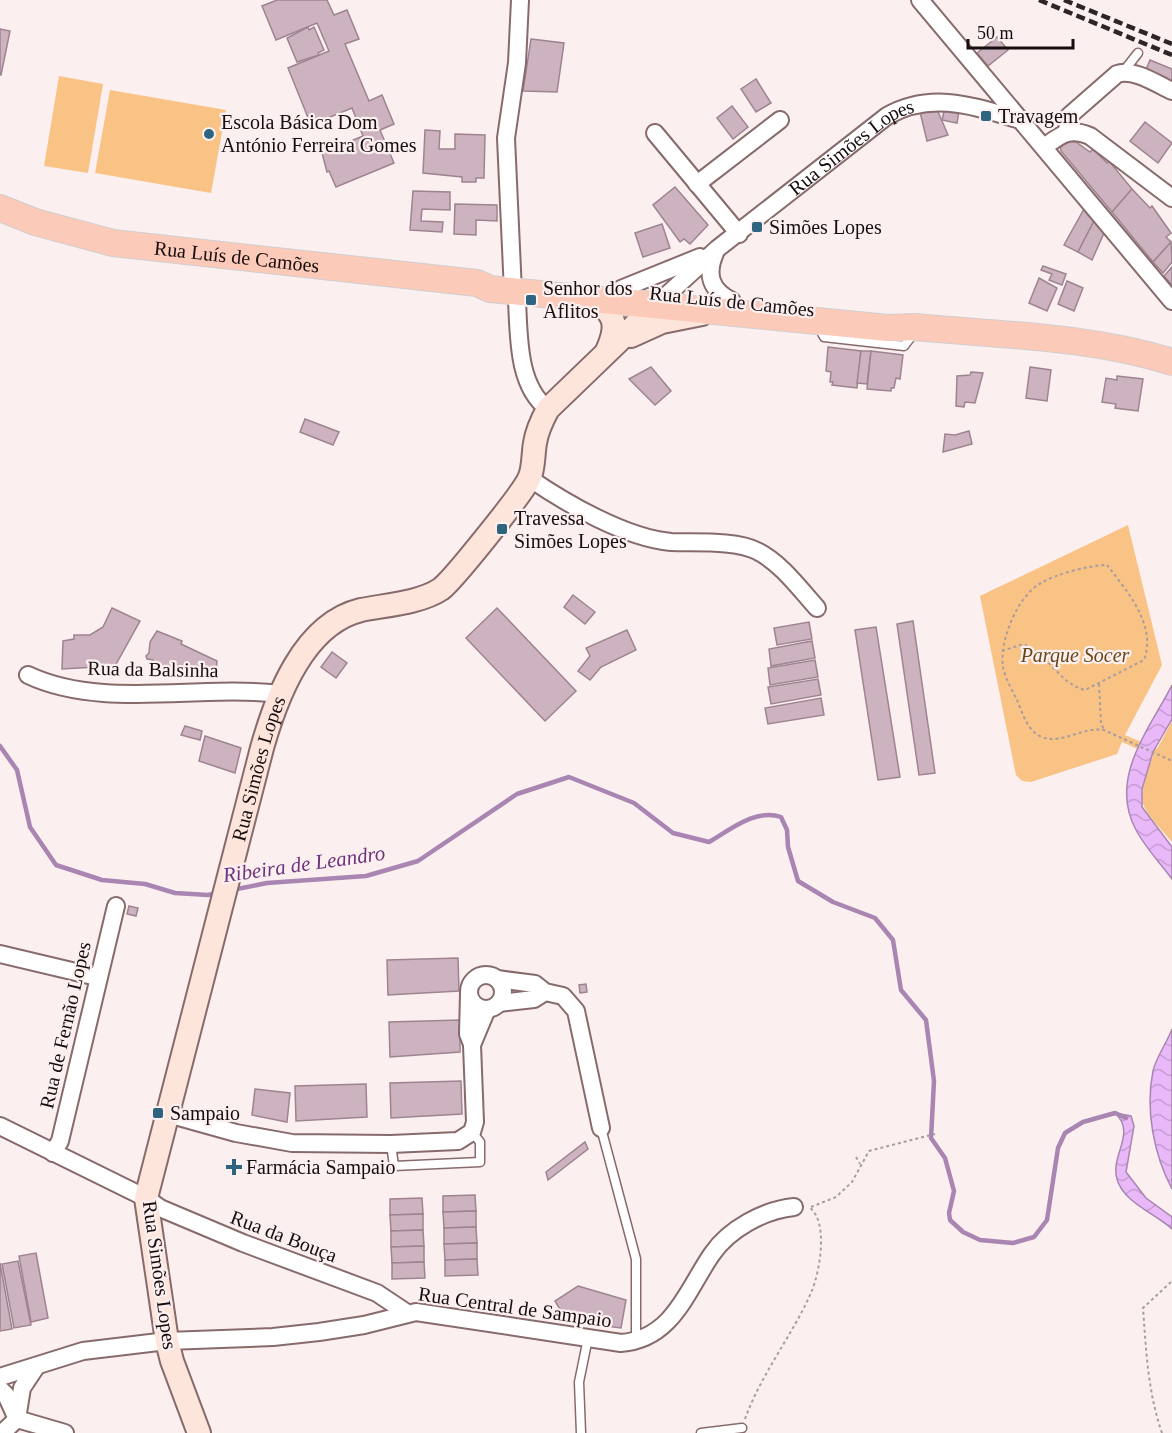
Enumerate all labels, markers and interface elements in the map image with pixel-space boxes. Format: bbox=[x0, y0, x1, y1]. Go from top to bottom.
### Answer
scale bar bbox=[968, 12, 1073, 50]
text: 50 m bbox=[977, 23, 1014, 43]
street label: Rua Simões Lopes bbox=[784, 95, 917, 200]
place label: Travagem bbox=[998, 105, 1079, 128]
marker: Travagem bbox=[979, 109, 993, 123]
place label: Escola Básica Dom António Ferreira Gomes bbox=[221, 111, 417, 156]
marker: Escola Básica Dom António Ferreira Gomes bbox=[202, 127, 216, 141]
place label: Simões Lopes bbox=[769, 216, 882, 239]
marker: Simões Lopes bbox=[750, 220, 764, 234]
street label: Rua Luís de Camões bbox=[153, 237, 321, 277]
place label: Senhor dos Aflitos bbox=[543, 277, 633, 322]
street label: Rua Luís de Camões bbox=[648, 281, 816, 321]
marker: Senhor dos Aflitos bbox=[524, 293, 538, 307]
place label: Travessa Simões Lopes bbox=[514, 507, 627, 553]
marker: Travessa Simões Lopes bbox=[495, 522, 509, 536]
park label: Parque Socer bbox=[1020, 644, 1130, 667]
street label: Rua da Balsinha bbox=[87, 657, 219, 681]
street label: Rua Simões Lopes bbox=[227, 692, 290, 844]
water label: Ribeira de Leandro bbox=[220, 841, 387, 887]
street label: Rua de Fernão Lopes bbox=[35, 939, 96, 1111]
place label: Sampaio bbox=[170, 1102, 240, 1125]
marker: Sampaio bbox=[151, 1106, 165, 1120]
place label: Farmácia Sampaio bbox=[246, 1156, 395, 1179]
marker: Farmácia Sampaio bbox=[227, 1160, 241, 1174]
street label: Rua Simões Lopes bbox=[138, 1199, 181, 1351]
street label: Rua da Bouça bbox=[227, 1206, 340, 1267]
street label: Rua Central de Sampaio bbox=[417, 1283, 613, 1332]

